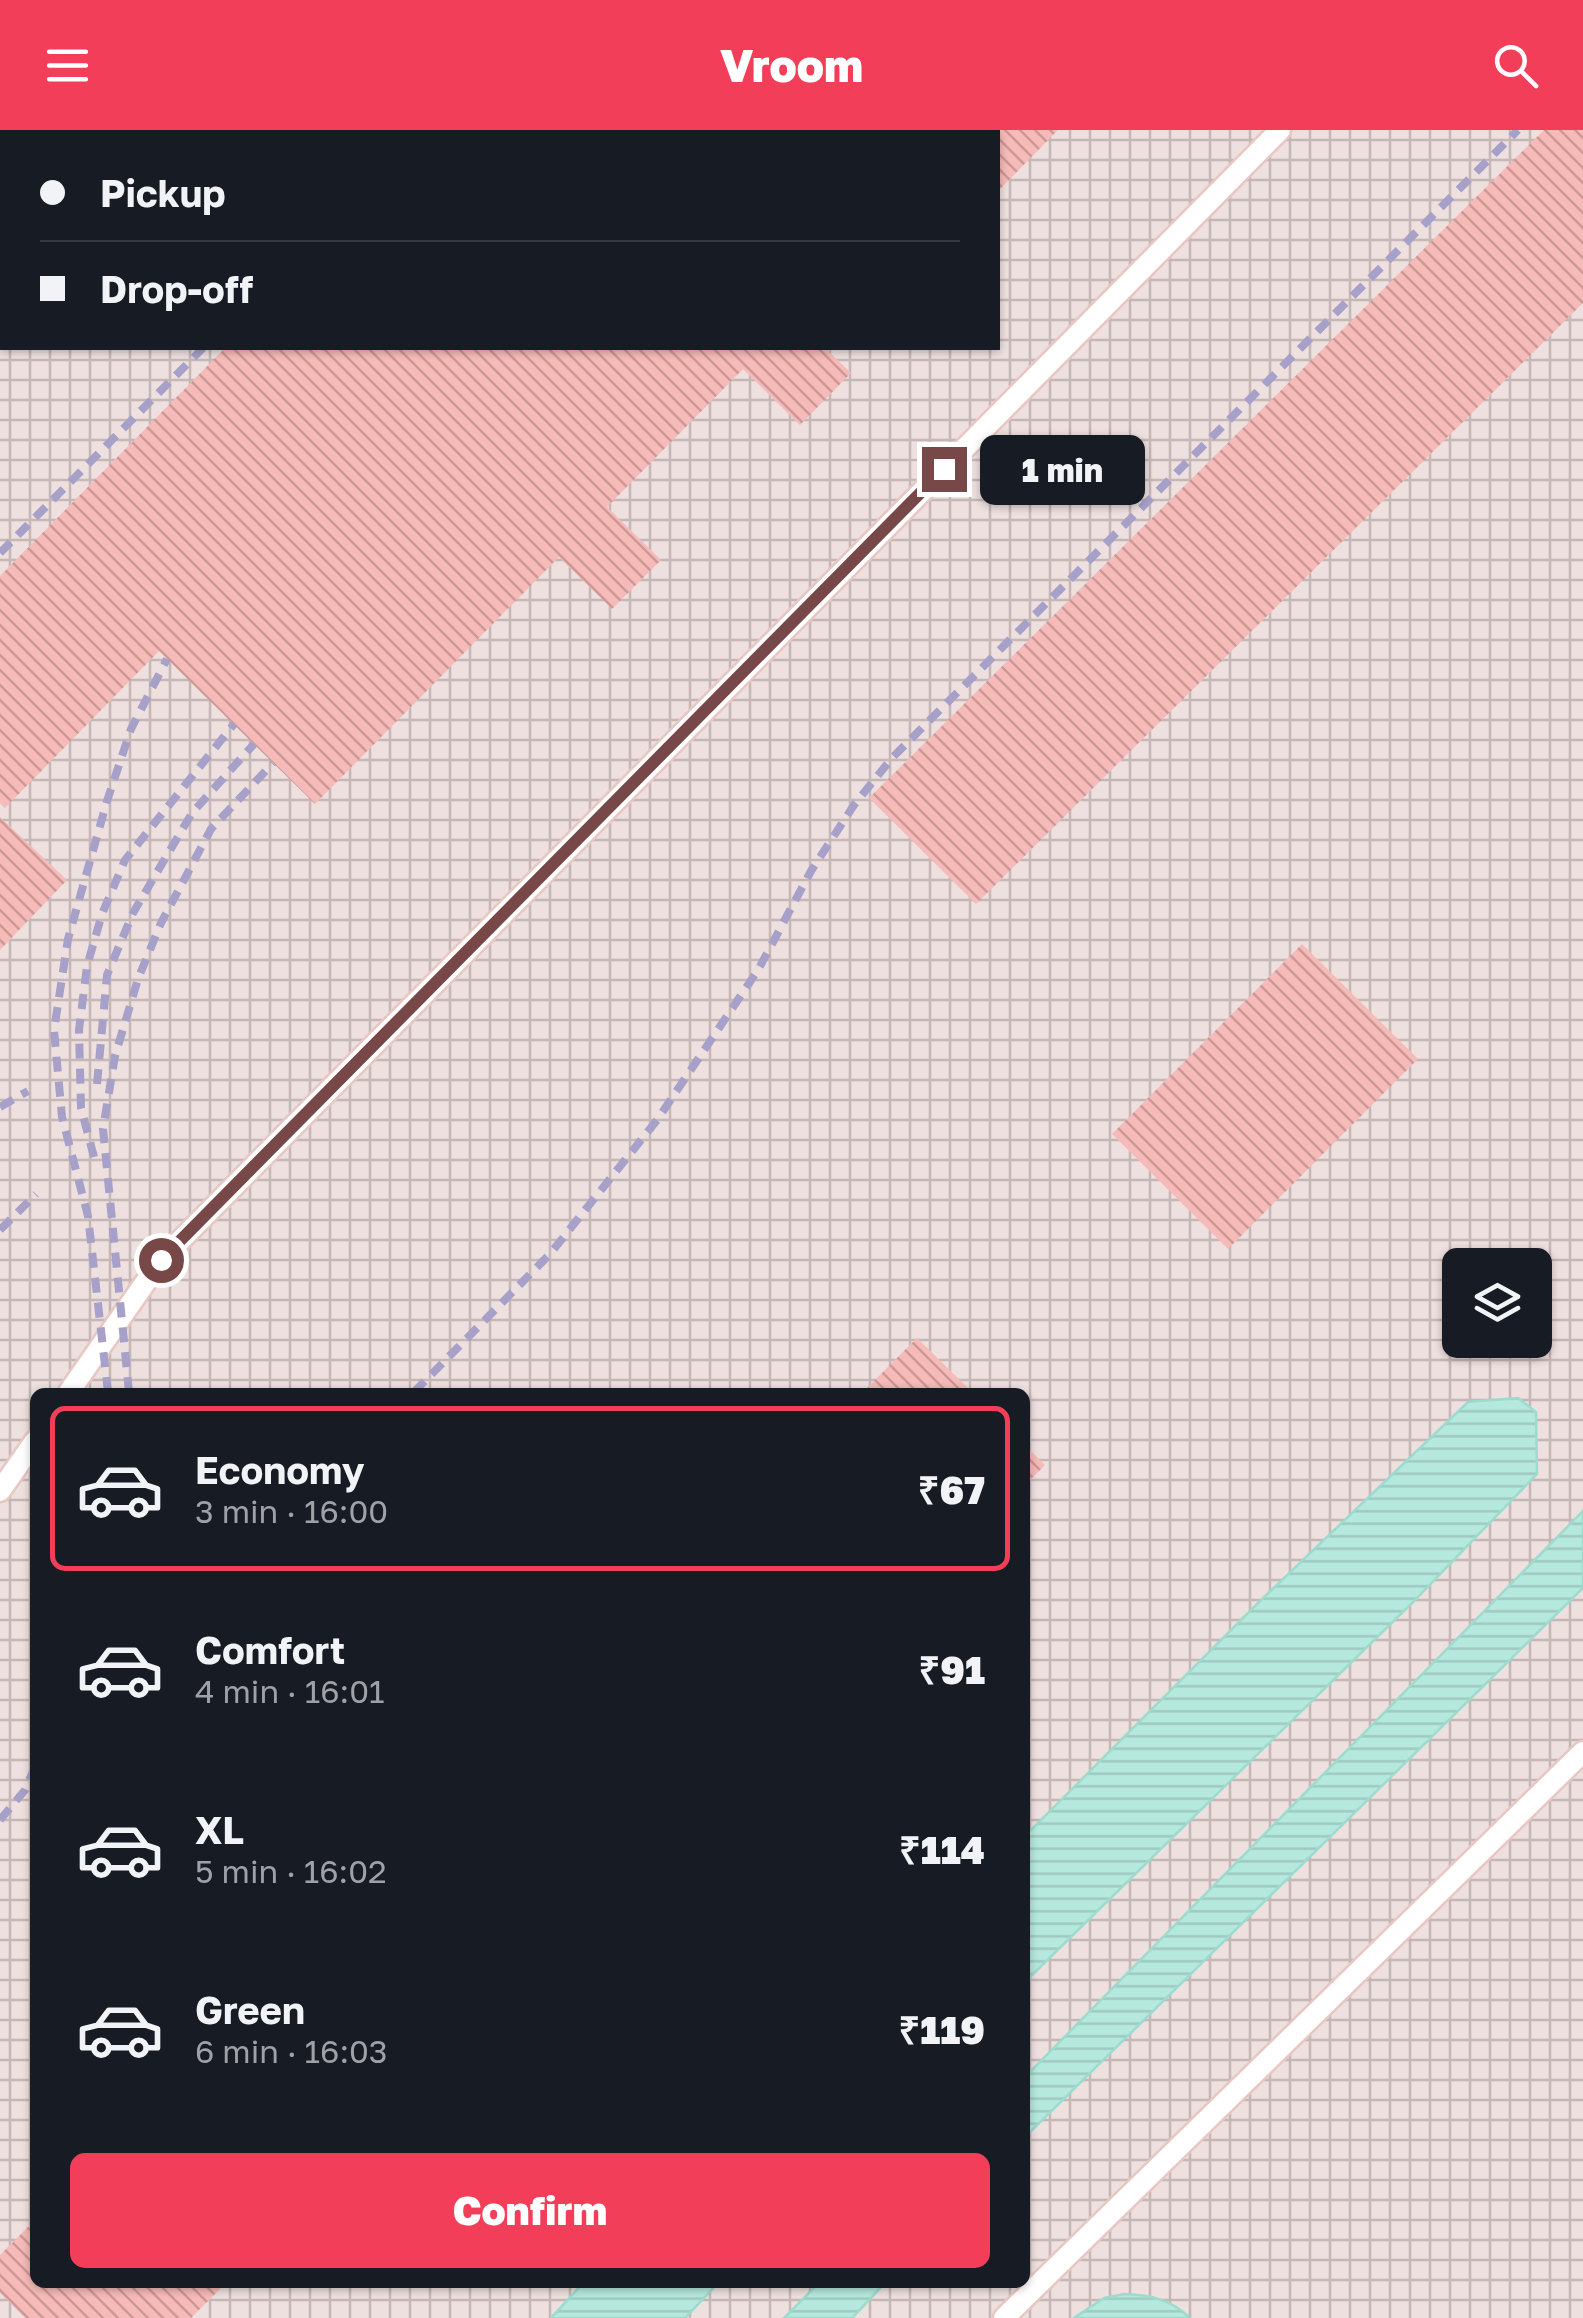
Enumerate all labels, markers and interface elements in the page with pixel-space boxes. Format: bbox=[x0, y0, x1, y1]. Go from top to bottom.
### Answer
icon: menu bbox=[40, 38, 95, 93]
text: Vroom bbox=[720, 38, 863, 92]
icon: search bbox=[1488, 38, 1543, 93]
text: Pickup bbox=[100, 170, 226, 215]
text: Drop-off bbox=[100, 266, 253, 311]
callout: 1 min bbox=[979, 434, 1144, 504]
route end bbox=[922, 447, 967, 492]
text: 1 min bbox=[1022, 451, 1103, 489]
route start bbox=[139, 1238, 184, 1283]
map controls bbox=[1442, 1248, 1552, 1358]
button: layers bbox=[1442, 1248, 1552, 1358]
icon: car bbox=[75, 1444, 165, 1534]
text: Economy bbox=[195, 1447, 364, 1492]
text: ₹67 bbox=[918, 1467, 985, 1512]
text: 3 min · 16:00 bbox=[195, 1492, 388, 1530]
icon: car bbox=[75, 1624, 165, 1714]
text: Comfort bbox=[195, 1627, 345, 1672]
text: ₹91 bbox=[918, 1647, 985, 1692]
text: 4 min · 16:01 bbox=[195, 1672, 385, 1710]
icon: car bbox=[75, 1804, 165, 1894]
text: XL bbox=[195, 1807, 244, 1852]
text: ₹114 bbox=[899, 1827, 985, 1872]
text: 5 min · 16:02 bbox=[195, 1852, 387, 1890]
icon: car bbox=[75, 1984, 165, 2074]
text: Green bbox=[195, 1987, 305, 2032]
text: ₹119 bbox=[898, 2007, 985, 2052]
text: 6 min · 16:03 bbox=[195, 2032, 388, 2070]
button: Confirm bbox=[70, 2153, 990, 2268]

